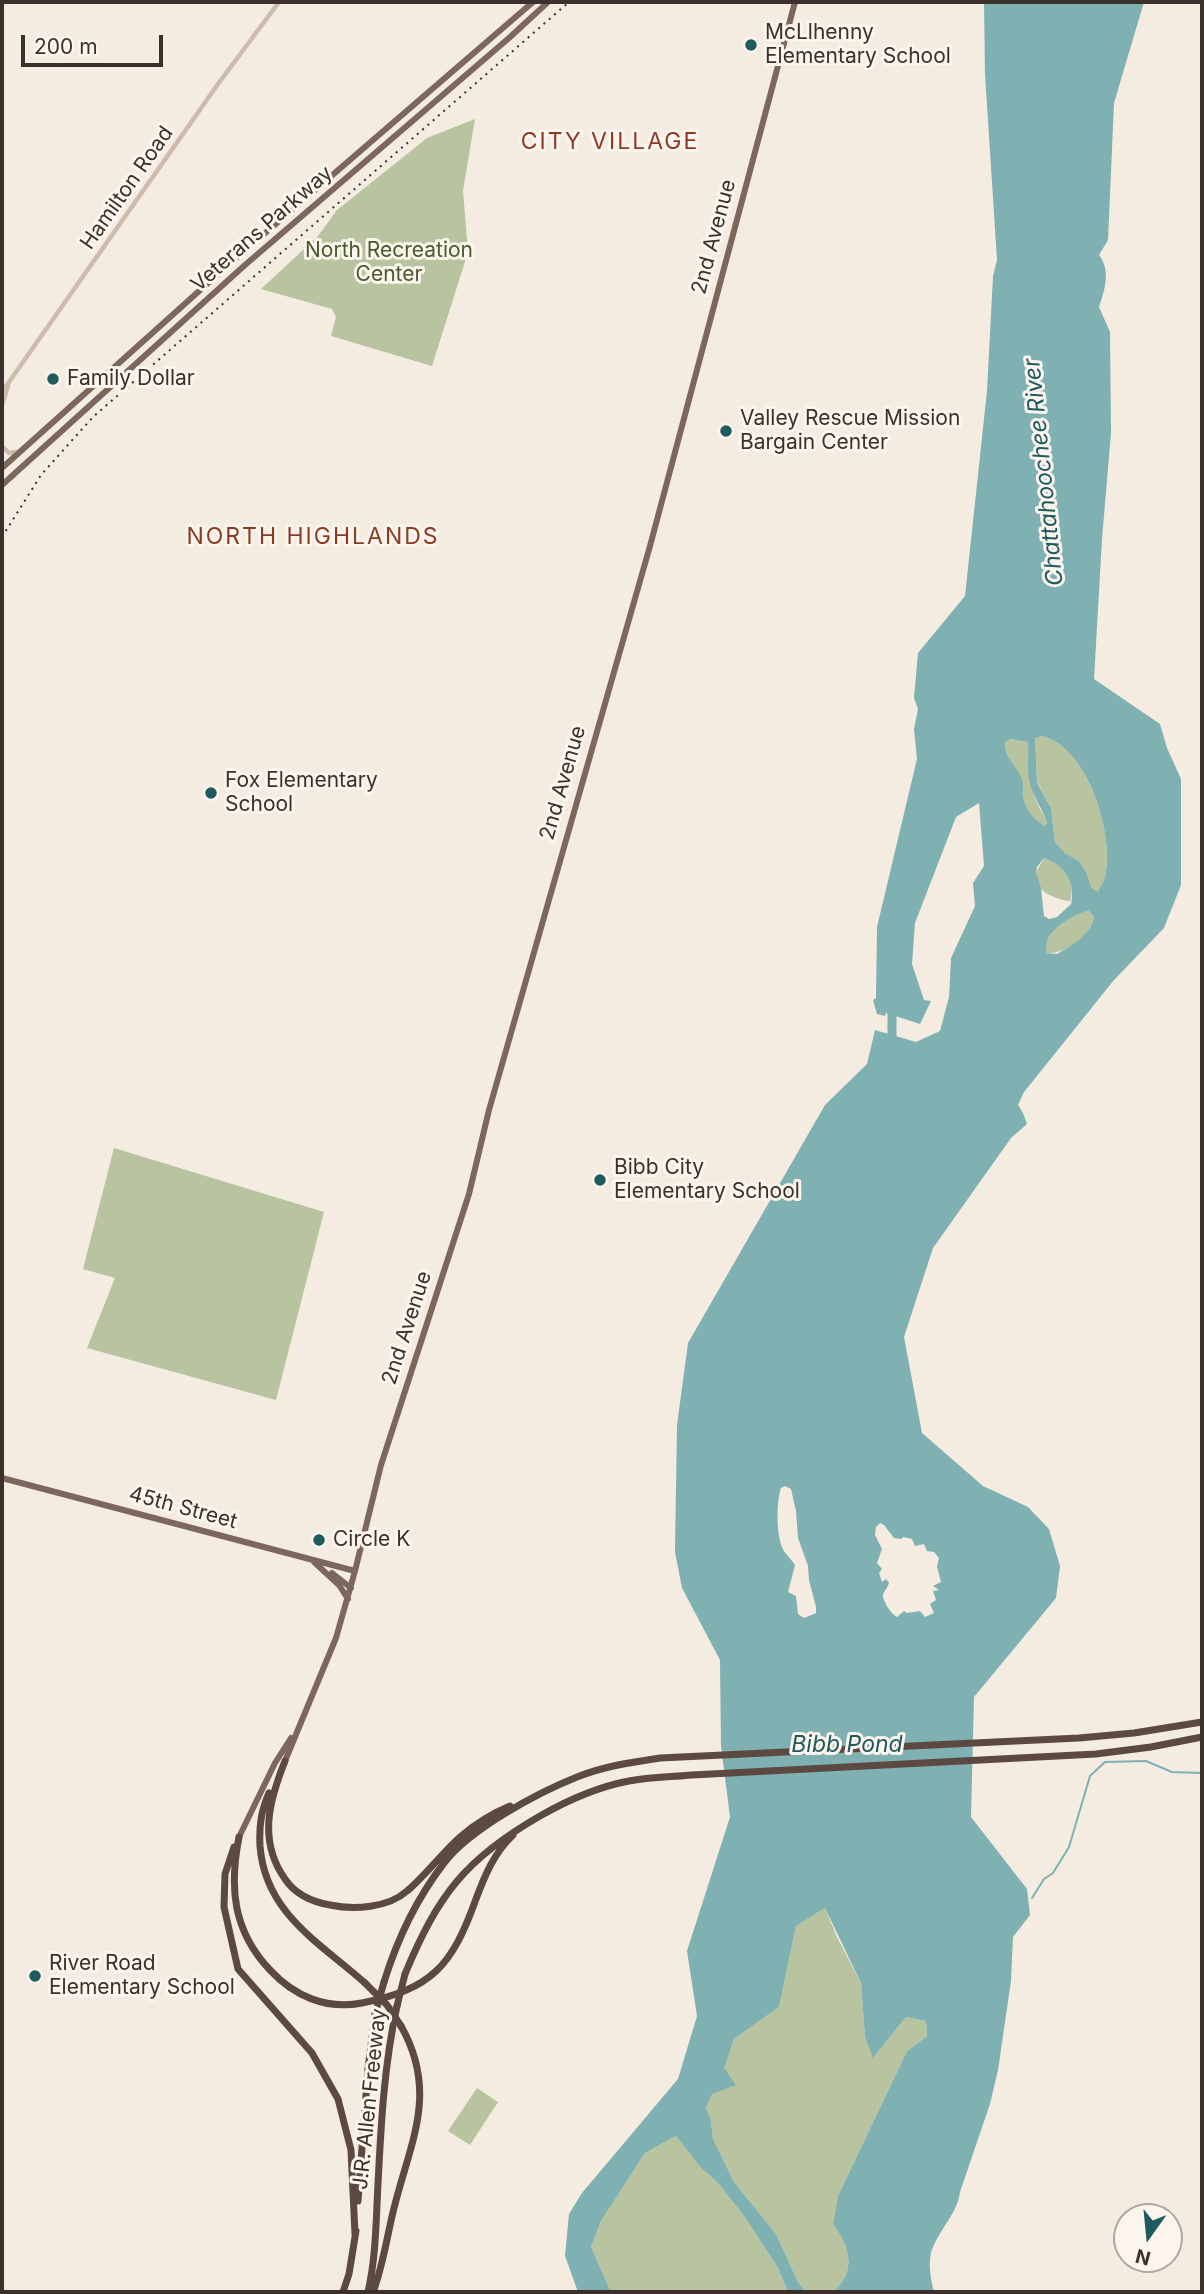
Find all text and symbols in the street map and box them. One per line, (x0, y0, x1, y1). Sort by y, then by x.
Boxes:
place label: McLlhenny Elementary School (765, 20, 951, 70)
scale bar (24, 21, 166, 65)
text: 200 m (34, 34, 98, 59)
marker: McLlhenny Elementary School (743, 37, 759, 53)
street label: Hamilton Road (75, 122, 179, 254)
district label: CITY VILLAGE (522, 128, 698, 156)
street label: Veterans Parkway (186, 161, 338, 297)
street label: 2nd Avenue (687, 177, 741, 297)
park label: North Recreation Center (305, 238, 473, 288)
water label: Chattahoochee River (1018, 357, 1070, 587)
place label: Family Dollar (67, 366, 195, 392)
marker: Family Dollar (45, 371, 61, 387)
place label: Valley Rescue Mission Bargain Center (740, 406, 960, 456)
marker: Valley Rescue Mission Bargain Center (718, 423, 734, 439)
district label: NORTH HIGHLANDS (188, 523, 438, 551)
street label: 2nd Avenue (535, 723, 591, 843)
place label: Fox Elementary School (225, 768, 378, 818)
marker: Fox Elementary School (203, 785, 219, 801)
place label: Bibb City Elementary School (614, 1155, 800, 1205)
marker: Bibb City Elementary School (592, 1172, 608, 1188)
street label: 2nd Avenue (377, 1268, 437, 1388)
street label: 45th Street (126, 1481, 240, 1535)
place label: Circle K (333, 1527, 410, 1553)
marker: Circle K (311, 1532, 327, 1548)
water label: Bibb Pond (791, 1731, 903, 1759)
place label: River Road Elementary School (49, 1951, 235, 2001)
marker: River Road Elementary School (27, 1968, 43, 1984)
street label: J.R. Allen Freeway (348, 2007, 392, 2191)
north arrow (1113, 2203, 1183, 2273)
text: N (1133, 2244, 1153, 2270)

